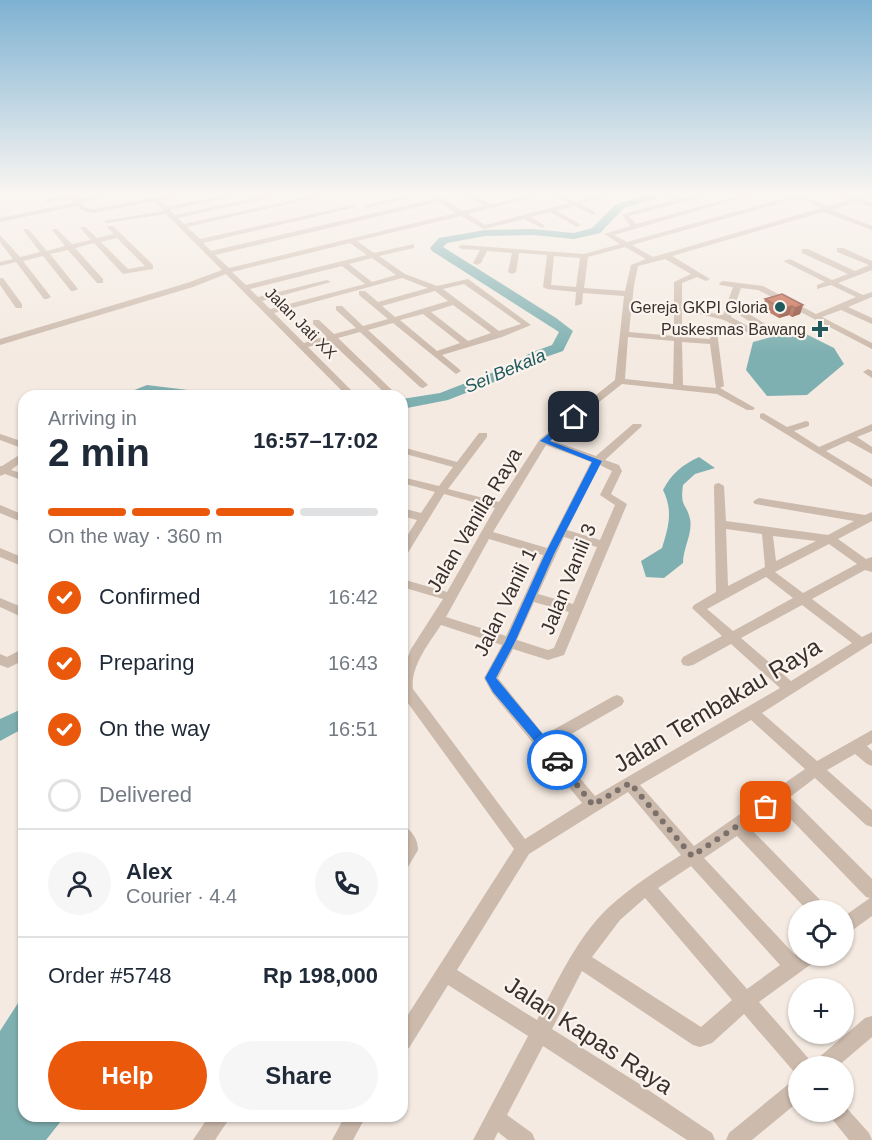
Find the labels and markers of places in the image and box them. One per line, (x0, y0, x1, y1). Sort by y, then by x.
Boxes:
place label: Gereja GKPI Gloria (630, 299, 768, 316)
marker: Gereja GKPI Gloria (773, 300, 787, 314)
marker: Puskesmas Bawang (811, 320, 829, 338)
place label: Puskesmas Bawang (661, 321, 806, 338)
pin (548, 391, 599, 442)
pin (740, 781, 791, 832)

